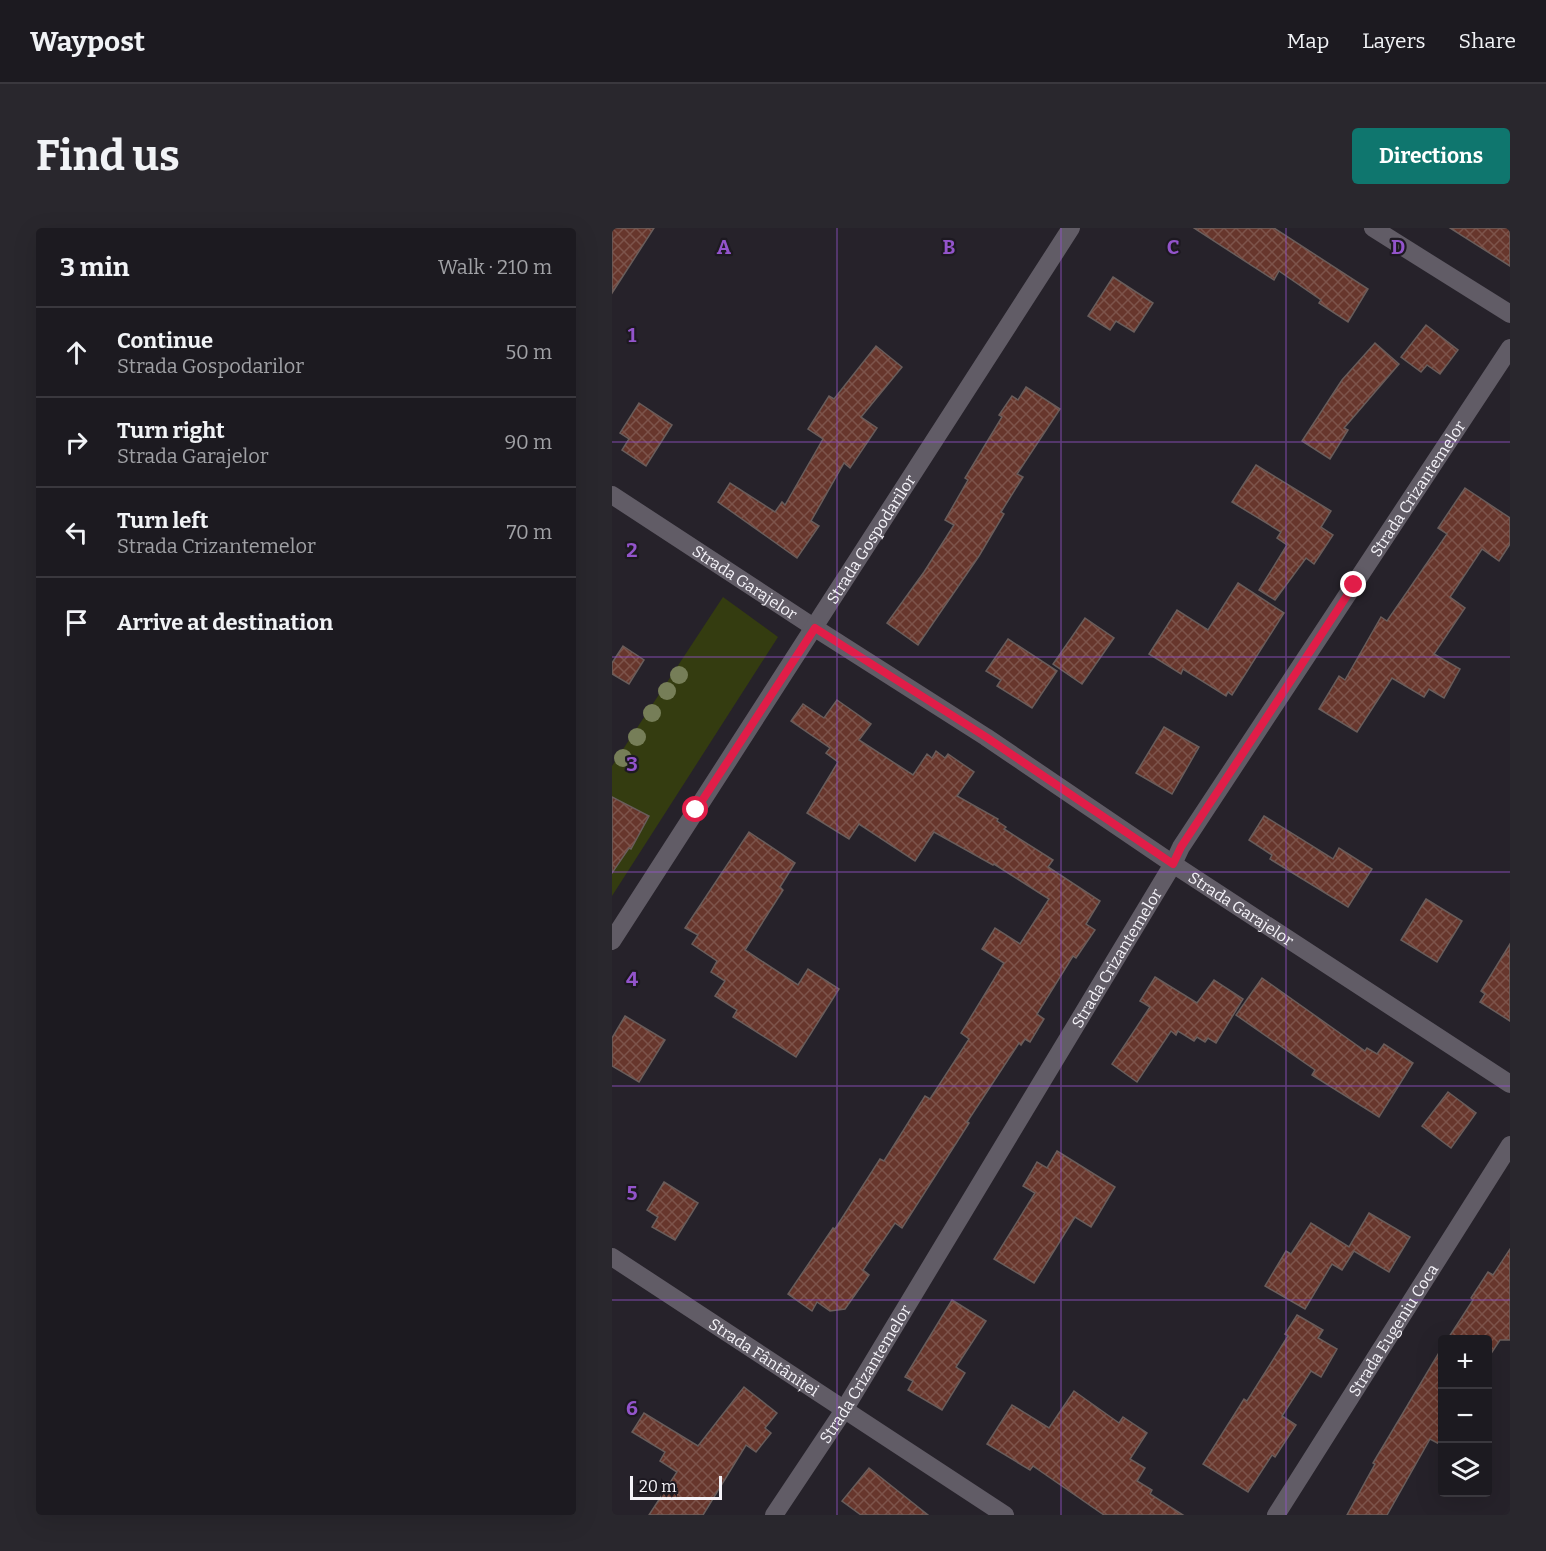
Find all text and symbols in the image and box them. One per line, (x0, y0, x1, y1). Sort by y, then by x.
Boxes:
text: Waypost (30, 25, 145, 58)
text: Map (1287, 28, 1329, 54)
text: Layers (1362, 28, 1426, 54)
text: Share (1459, 28, 1516, 54)
button: Directions (1352, 128, 1510, 184)
text: Find us (36, 131, 180, 181)
text: A (717, 235, 732, 259)
text: B (943, 235, 956, 259)
text: C (1167, 235, 1179, 259)
text: D (1391, 235, 1405, 259)
text: 3 min (60, 252, 129, 283)
text: Walk · 210 m (438, 255, 552, 279)
text: 1 (628, 323, 637, 347)
text: Continue (117, 327, 213, 354)
icon: ahead (60, 336, 93, 369)
text: 50 m (505, 340, 552, 364)
text: Strada Gospodarilor (117, 354, 304, 378)
text: Turn right (117, 417, 225, 444)
street label: Strada Crizantemelor (1366, 417, 1469, 560)
icon: right (60, 426, 93, 459)
text: 90 m (504, 430, 552, 454)
text: Strada Garajelor (117, 444, 269, 468)
street label: Strada Gospodarilor (822, 471, 919, 607)
text: Turn left (117, 507, 209, 534)
icon: left (60, 516, 93, 549)
text: 70 m (506, 520, 552, 544)
text: Strada Crizantemelor (117, 534, 316, 558)
text: 2 (626, 538, 638, 562)
street label: Strada Garajelor (689, 541, 801, 623)
route end (1340, 571, 1366, 597)
icon: arrive (60, 606, 93, 639)
text: Arrive at destination (117, 609, 333, 636)
text: 3 (626, 752, 638, 776)
route start (682, 796, 708, 822)
street label: Strada Garajelor (1185, 867, 1297, 950)
street label: Strada Crizantemelor (1067, 885, 1166, 1031)
text: 4 (626, 967, 638, 991)
text: 5 (627, 1181, 638, 1205)
street label: Strada Eugeniu Coca (1344, 1260, 1442, 1400)
street label: Strada Crizantemelor (815, 1301, 915, 1447)
street label: Strada Fântâniței (706, 1314, 823, 1400)
map controls (1438, 1335, 1492, 1497)
button: + (1438, 1335, 1492, 1389)
button: − (1438, 1389, 1492, 1443)
text: 6 (626, 1396, 638, 1420)
button: layers (1438, 1443, 1492, 1497)
scale bar (630, 1473, 722, 1500)
text: 20 m (639, 1477, 676, 1496)

